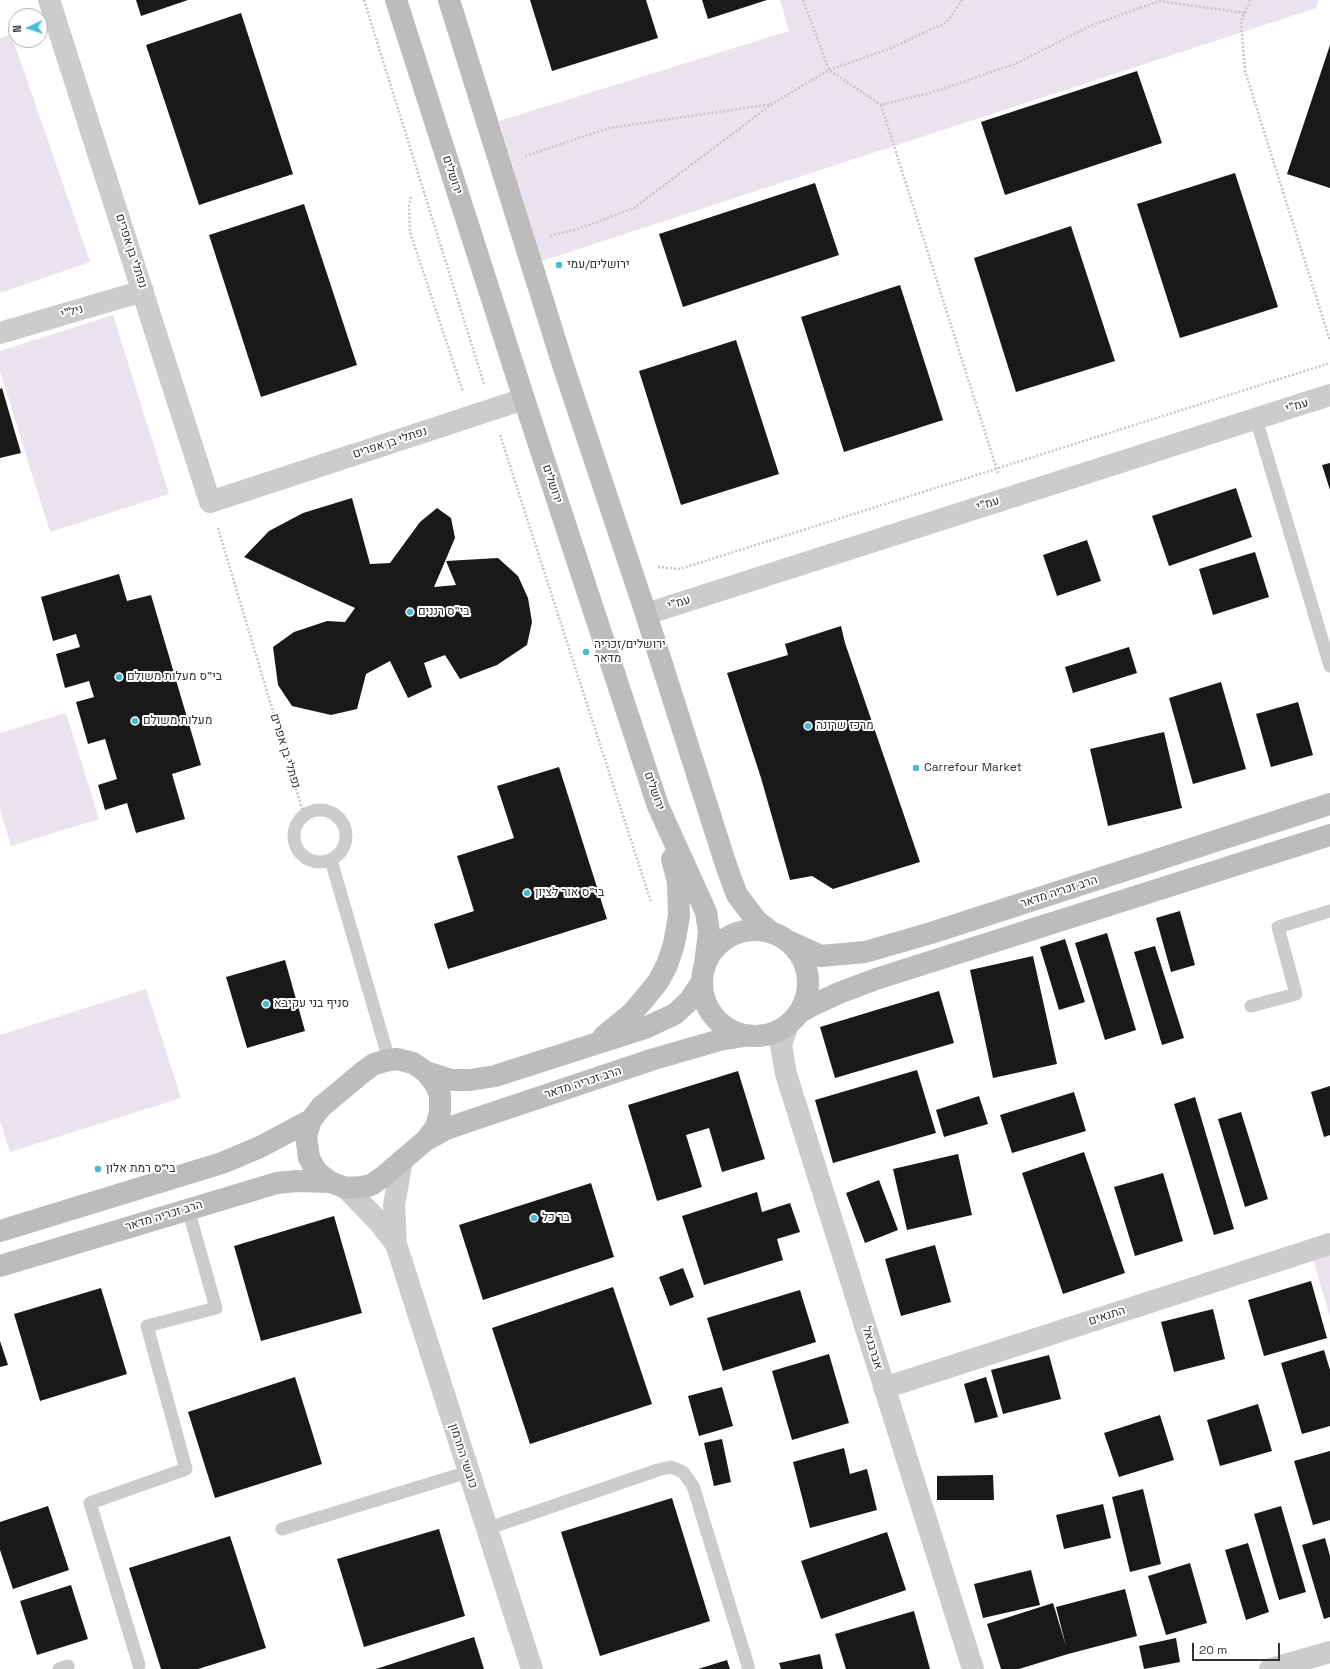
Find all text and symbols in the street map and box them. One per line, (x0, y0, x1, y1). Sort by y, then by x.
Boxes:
north arrow (8, 8, 48, 48)
text: N (10, 25, 24, 33)
street label: ירושלים (439, 154, 465, 196)
street label: נפתלי בן אפרים (112, 212, 150, 290)
place label: ירושלים/עמי (567, 258, 630, 272)
marker: ירושלים/עמי (554, 260, 564, 270)
street label: ניל"י (59, 302, 85, 322)
street label: עמ"י (1284, 396, 1310, 416)
street label: נפתלי בן אפרים (351, 424, 429, 462)
street label: ירושלים (539, 463, 565, 505)
street label: עמ"י (975, 494, 1001, 514)
street label: עמ"י (666, 593, 692, 613)
place label: בי"ס רננים (418, 605, 470, 619)
marker: בי"ס רננים (405, 607, 415, 617)
place label: ירושלים/זכריה מדאר (594, 638, 666, 666)
marker: ירושלים/זכריה מדאר (581, 647, 591, 657)
place label: בי"ס מעלות משולם (127, 670, 222, 684)
marker: בי"ס מעלות משולם (114, 672, 124, 682)
street label: נפתלי בן אפרים (267, 712, 303, 790)
place label: מעלות משולם (143, 714, 212, 728)
marker: מעלות משולם (130, 716, 140, 726)
place label: מרכז שרונה (816, 719, 874, 733)
marker: מרכז שרונה (803, 721, 813, 731)
place label: Carrefour Market (924, 761, 1022, 775)
marker: Carrefour Market (911, 763, 921, 773)
street label: ירושלים (641, 770, 667, 812)
street label: הרב זכריה מדאר (1019, 873, 1099, 911)
place label: בי"ס אור לציון (535, 886, 604, 900)
marker: בי"ס אור לציון (522, 888, 532, 898)
place label: סניף בני עקיבא (274, 997, 349, 1011)
marker: סניף בני עקיבא (261, 999, 271, 1009)
street label: הרב זכריה מדאר (543, 1064, 623, 1102)
place label: בי״ס רמת אלון (106, 1162, 176, 1176)
marker: בי״ס רמת אלון (93, 1164, 103, 1174)
street label: הרב זכריה מדאר (124, 1197, 204, 1235)
place label: בר כל (542, 1211, 570, 1225)
marker: בר כל (529, 1213, 539, 1223)
street label: התנאים (1087, 1303, 1127, 1329)
street label: אברבנאל (859, 1325, 885, 1371)
street label: כובשי החרמון (446, 1422, 480, 1490)
scale bar (1194, 1635, 1282, 1661)
text: 20 m (1199, 1642, 1227, 1658)

